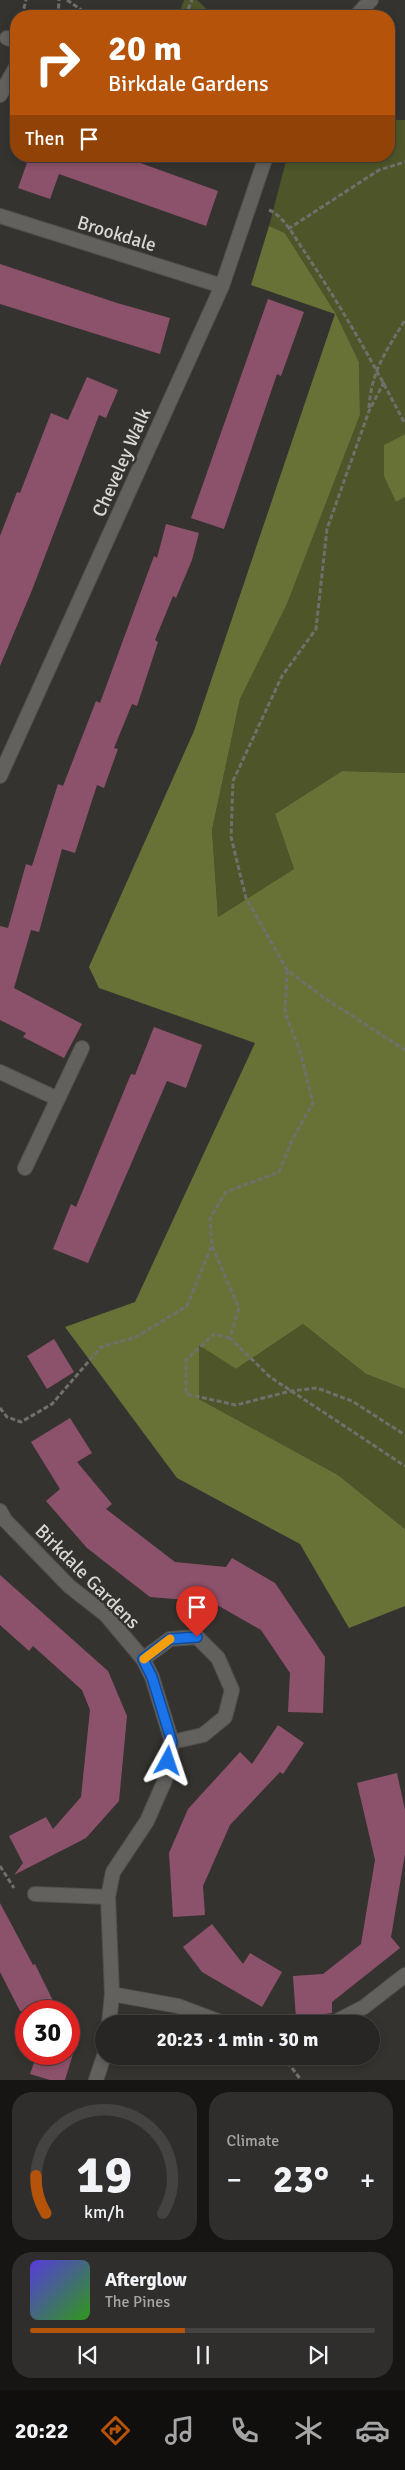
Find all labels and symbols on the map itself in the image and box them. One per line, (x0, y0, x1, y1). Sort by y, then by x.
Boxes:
street label: Brookdale (74, 211, 159, 257)
street label: Cheveley Walk (87, 404, 157, 521)
street label: Birkdale Gardens (30, 1519, 145, 1634)
pin (176, 1586, 218, 1637)
position arrow (141, 1734, 193, 1786)
speed limit sign: 30 (15, 2000, 80, 2065)

